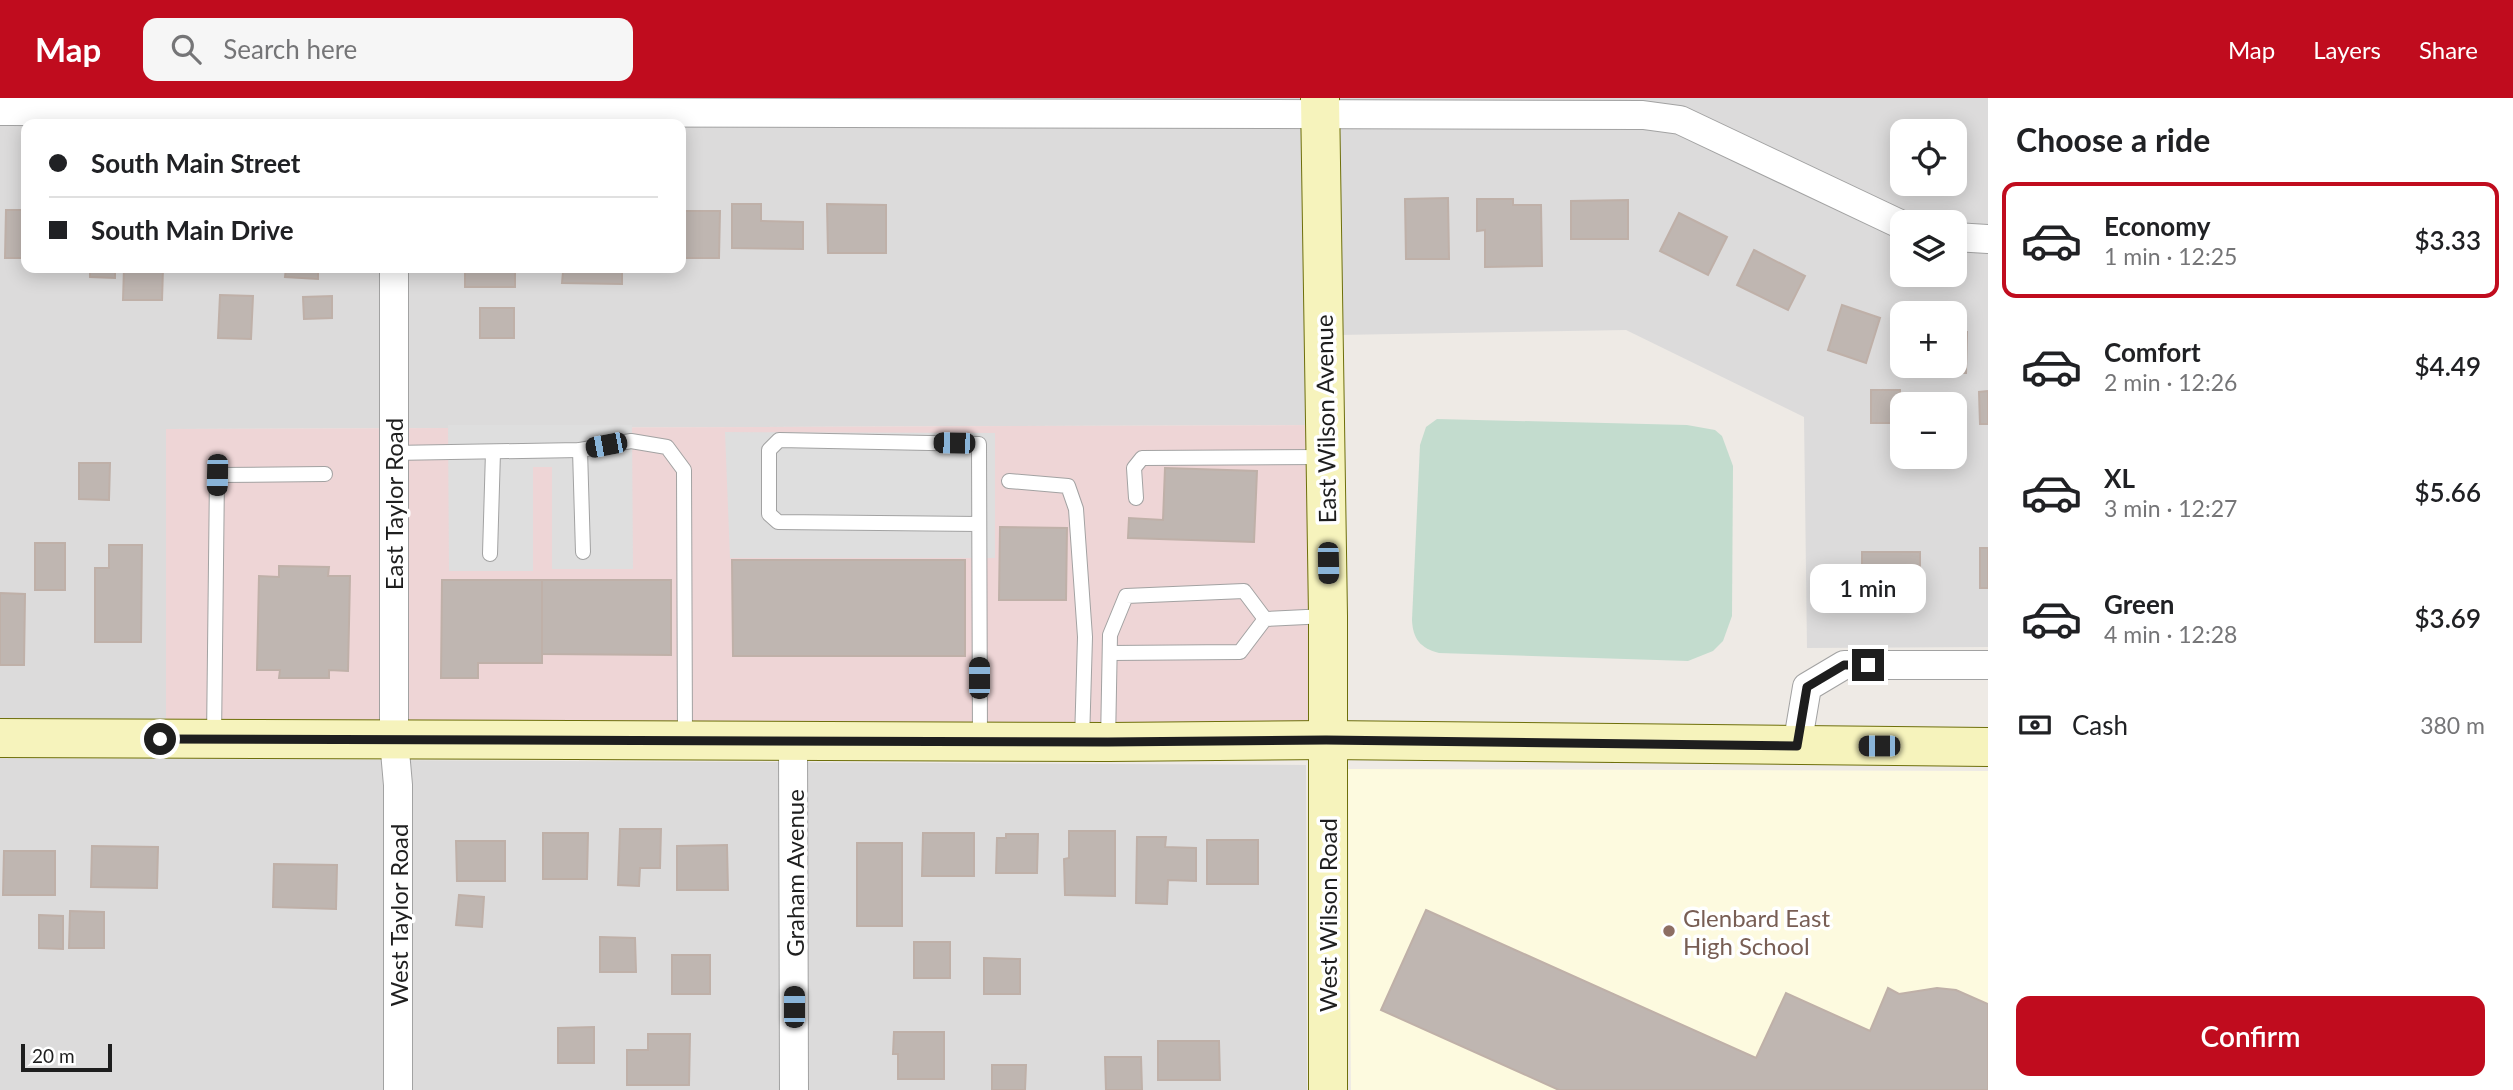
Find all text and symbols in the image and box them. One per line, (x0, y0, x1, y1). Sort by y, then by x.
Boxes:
search box (143, 18, 633, 81)
text: Map (35, 29, 101, 69)
icon: search (167, 30, 205, 68)
text: Search here (223, 33, 357, 65)
text: Map (2228, 35, 2275, 64)
text: Layers (2313, 35, 2381, 64)
text: Share (2419, 35, 2478, 64)
map controls (1890, 119, 1967, 469)
button: locate (1890, 119, 1967, 196)
text: Choose a ride (2016, 120, 2210, 159)
text: South Main Street (91, 147, 300, 179)
icon: car (2020, 209, 2083, 272)
button: layers (1890, 210, 1967, 287)
text: Economy (2104, 210, 2210, 242)
text: South Main Drive (91, 214, 294, 246)
text: $3.33 (2415, 224, 2481, 256)
text: 1 min · 12:25 (2104, 242, 2237, 270)
button: + (1890, 301, 1967, 378)
street label: East Wilson Avenue (1309, 314, 1341, 524)
icon: car (2020, 335, 2083, 398)
text: Comfort (2104, 336, 2201, 368)
text: $4.49 (2415, 350, 2481, 382)
text: 2 min · 12:26 (2104, 368, 2237, 396)
button: − (1890, 392, 1967, 469)
street label: East Taylor Road (379, 418, 408, 590)
car (584, 431, 629, 459)
car (933, 432, 976, 454)
car (207, 454, 228, 496)
icon: car (2020, 461, 2083, 524)
text: XL (2104, 462, 2135, 494)
text: $5.66 (2415, 476, 2481, 508)
text: 3 min · 12:27 (2104, 494, 2237, 522)
car (1318, 542, 1339, 584)
callout: 1 min (1810, 564, 1926, 612)
text: 1 min (1840, 574, 1896, 602)
icon: car (2020, 587, 2083, 650)
text: Green (2104, 588, 2174, 620)
text: $3.69 (2415, 602, 2481, 634)
text: 4 min · 12:28 (2104, 620, 2237, 648)
route end (1852, 649, 1884, 681)
car (969, 657, 990, 699)
icon: cash (2016, 706, 2054, 744)
text: Cash (2072, 709, 2128, 741)
text: 380 m (2420, 711, 2485, 739)
route start (144, 723, 176, 755)
car (1859, 736, 1901, 757)
street label: Graham Avenue (780, 789, 809, 957)
street label: West Wilson Road (1313, 818, 1342, 1012)
street label: West Taylor Road (384, 824, 413, 1006)
place label: Glenbard East High School (1683, 903, 1830, 960)
marker: Glenbard East High School (1661, 923, 1677, 939)
car (784, 986, 805, 1028)
button: Confirm (2016, 996, 2485, 1076)
scale bar (21, 1041, 112, 1073)
text: 20 m (32, 1044, 75, 1067)

